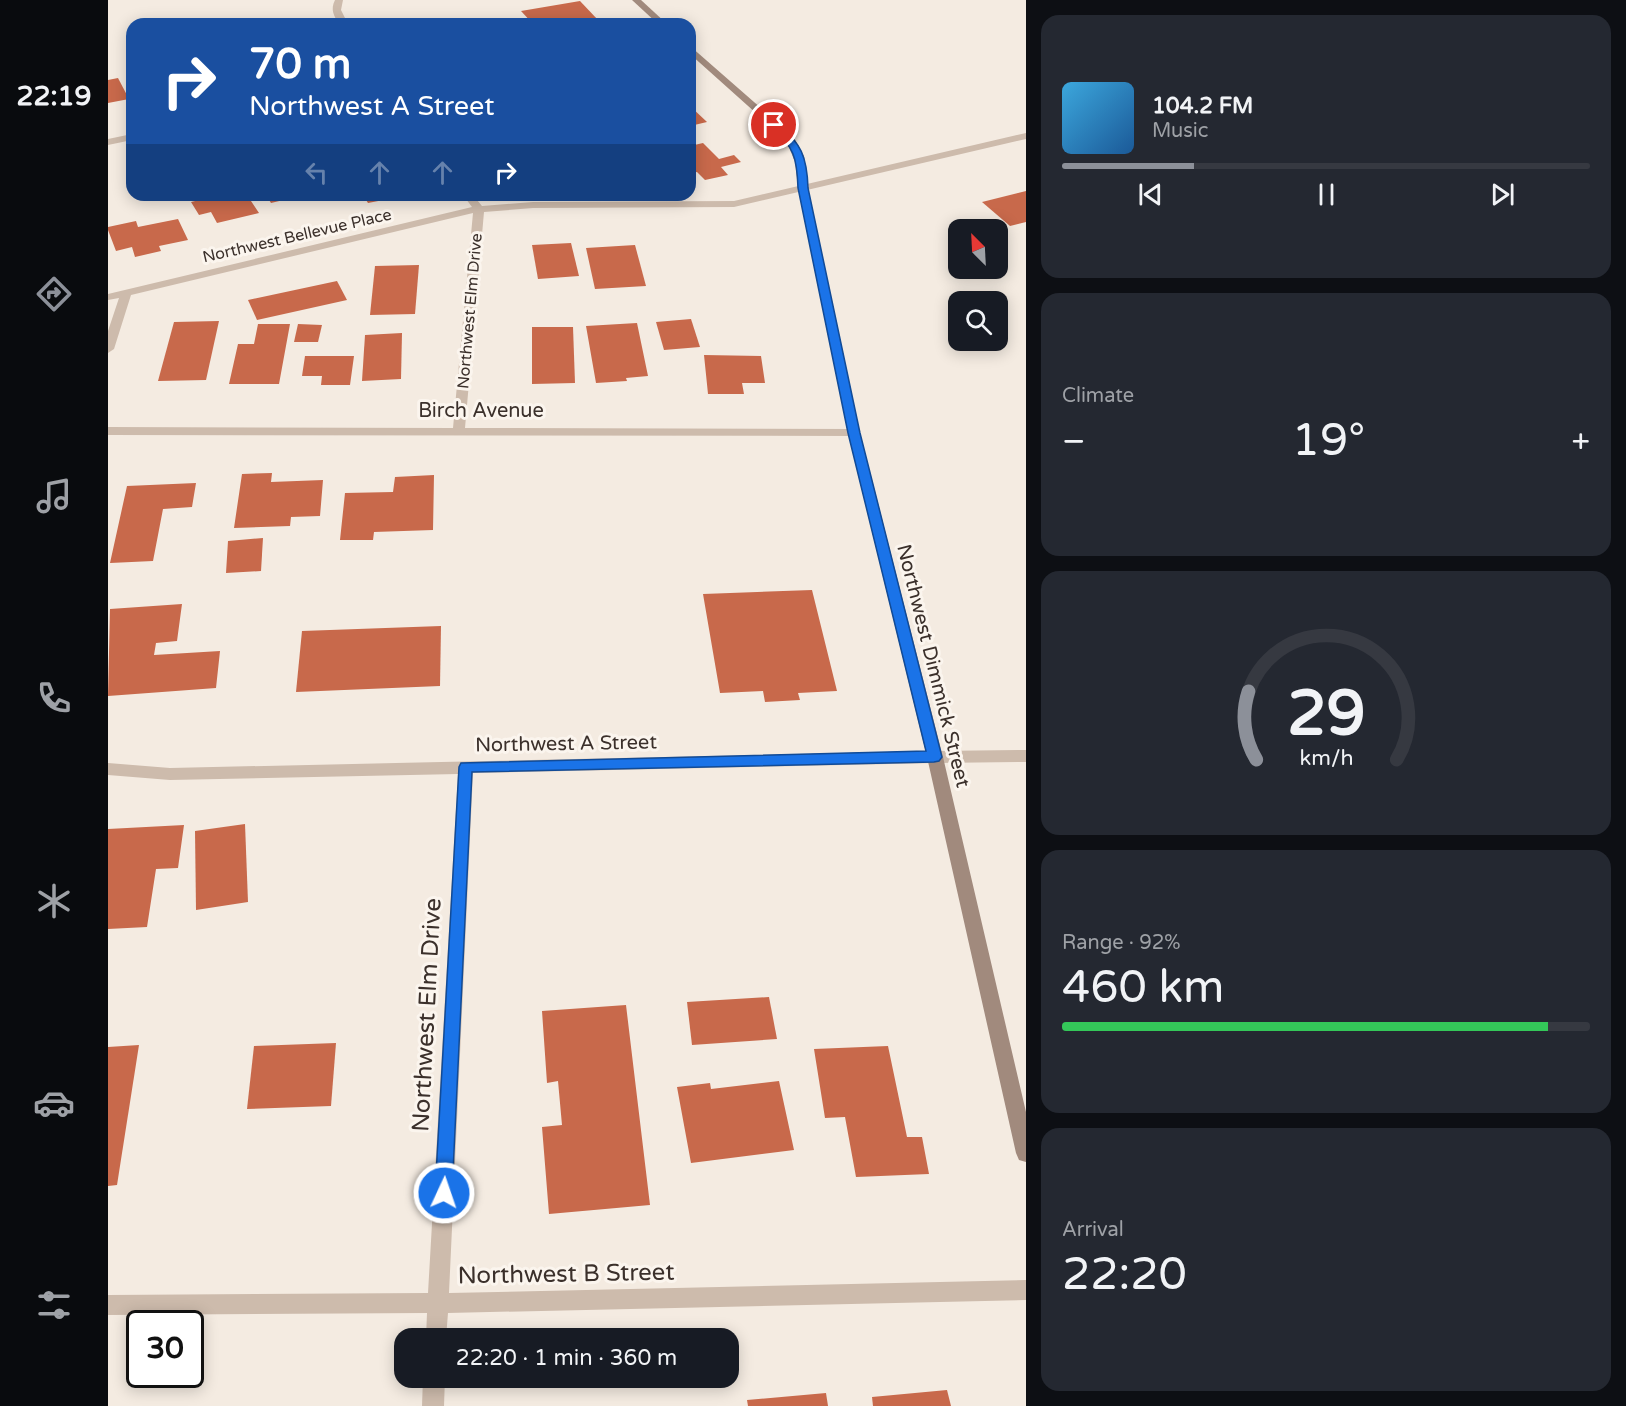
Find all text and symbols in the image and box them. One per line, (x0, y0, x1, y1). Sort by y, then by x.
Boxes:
text: 70 m (249, 39, 351, 90)
icon: right (150, 42, 228, 120)
text: 22:19 (17, 80, 91, 113)
text: Northwest A Street (249, 90, 495, 123)
text: 104.2 FM (1152, 93, 1253, 119)
pin (748, 99, 799, 150)
icon: arrive (757, 108, 790, 141)
text: Music (1152, 119, 1208, 143)
icon: left (300, 156, 333, 189)
icon: ahead (363, 156, 396, 189)
icon: ahead (426, 156, 459, 189)
icon: right (489, 156, 522, 189)
icon: previous (1134, 178, 1167, 211)
icon: pause (1310, 178, 1343, 211)
icon: next (1486, 178, 1519, 211)
street label: Northwest Bellevue Place (201, 205, 393, 267)
north arrow (948, 219, 1008, 279)
map controls (948, 219, 1008, 351)
street label: Northwest Elm Drive (453, 232, 487, 390)
icon: directions (33, 273, 75, 315)
button: search (948, 291, 1008, 351)
text: Climate (1062, 384, 1134, 408)
street label: Birch Avenue (418, 399, 544, 423)
text: 19° (1292, 414, 1365, 468)
text: − (1062, 422, 1086, 461)
text: + (1571, 422, 1590, 461)
icon: music (33, 475, 75, 517)
street label: Northwest Dimmick Street (891, 542, 975, 791)
icon: phone (33, 677, 75, 719)
text: 29 (1287, 677, 1365, 752)
street label: Northwest A Street (475, 730, 658, 758)
text: km/h (1299, 745, 1353, 771)
icon: climate (33, 880, 75, 922)
street label: Northwest Elm Drive (406, 897, 448, 1133)
text: Range · 92% (1062, 931, 1181, 955)
text: 460 km (1062, 961, 1224, 1015)
icon: car (33, 1082, 75, 1124)
position arrow (412, 1161, 476, 1225)
text: Arrival (1062, 1218, 1124, 1242)
text: 22:20 (1062, 1248, 1187, 1302)
street label: Northwest B Street (457, 1258, 675, 1290)
icon: filters (33, 1284, 75, 1326)
speed limit sign: 30 (126, 1310, 204, 1388)
text: 22:20 · 1 min · 360 m (456, 1345, 677, 1371)

